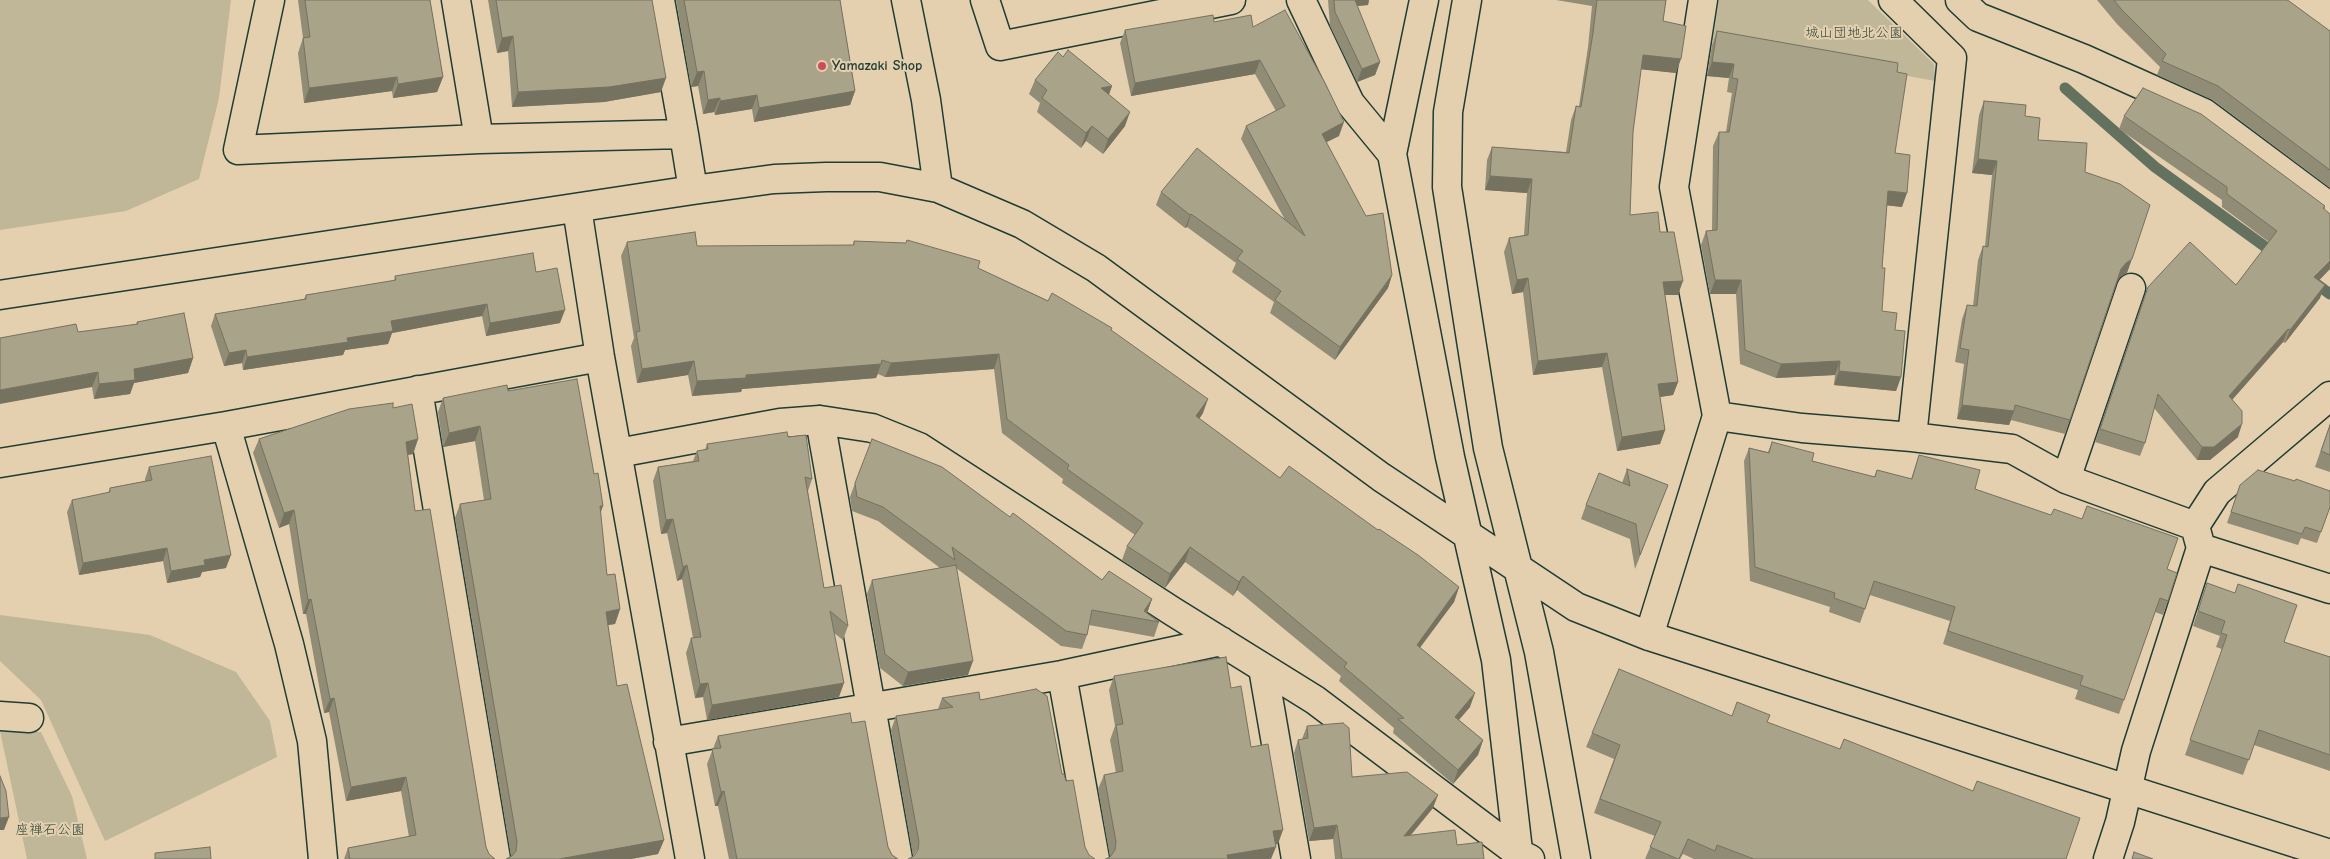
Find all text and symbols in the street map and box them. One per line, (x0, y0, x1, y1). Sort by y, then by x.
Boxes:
park label: 城山団地北公園 (1805, 25, 1903, 41)
place label: Yamazaki Shop (832, 58, 922, 74)
marker: Yamazaki Shop (816, 60, 828, 72)
park label: 座禅石公園 (15, 822, 85, 838)

